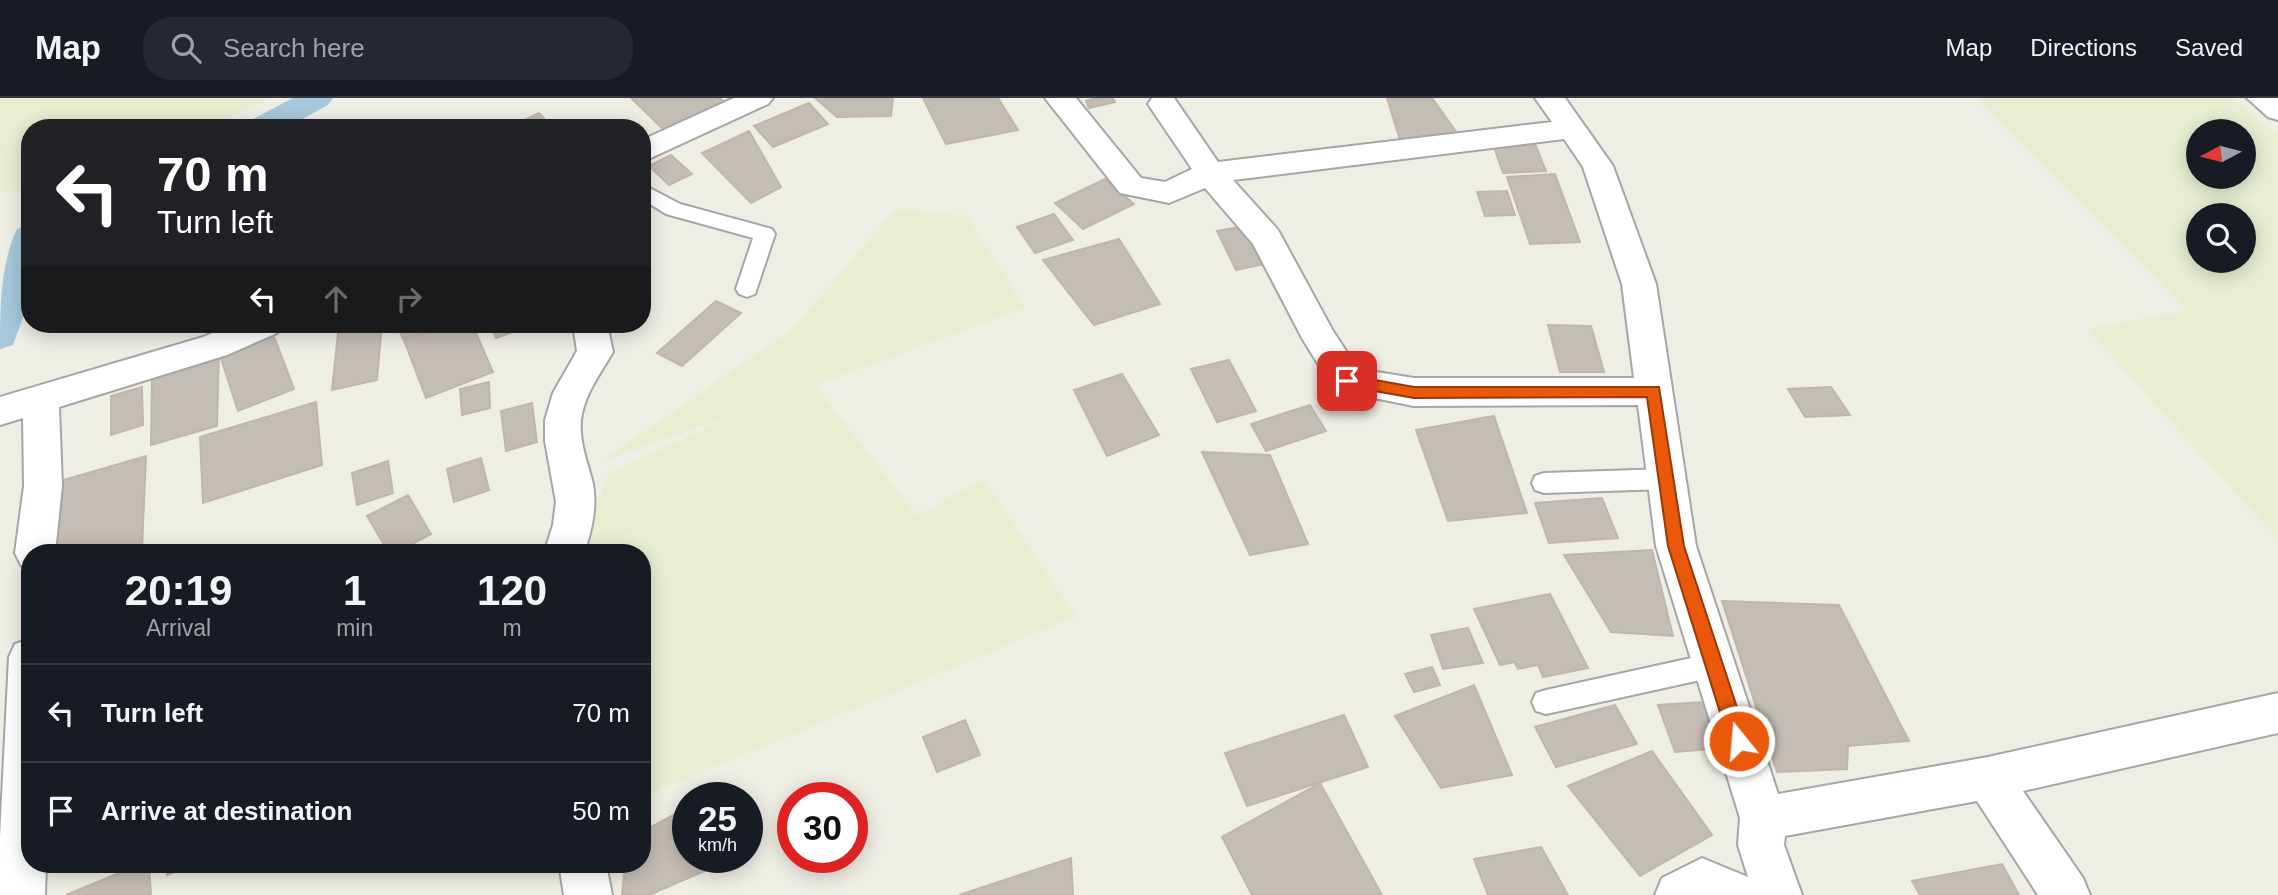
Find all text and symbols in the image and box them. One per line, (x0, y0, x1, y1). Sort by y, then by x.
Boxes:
search box (143, 17, 633, 80)
text: Map (35, 29, 101, 66)
icon: search (167, 29, 205, 67)
text: Search here (223, 33, 365, 63)
text: Map (1946, 34, 1992, 61)
text: Directions (2030, 34, 2137, 61)
text: Saved (2175, 34, 2243, 61)
north arrow (2186, 119, 2256, 189)
map controls (2186, 119, 2256, 273)
icon: left (42, 147, 133, 238)
text: 70 m (157, 147, 269, 201)
button: search (2186, 203, 2256, 273)
text: Turn left (157, 204, 273, 240)
icon: left (244, 280, 282, 318)
icon: ahead (317, 280, 355, 318)
icon: right (390, 280, 428, 318)
pin (1317, 351, 1377, 411)
icon: arrive (1328, 362, 1366, 400)
text: 20:19 (125, 567, 232, 614)
text: 1 (343, 567, 366, 614)
text: 120 (477, 567, 547, 614)
text: Arrival (146, 615, 211, 641)
text: min (336, 615, 373, 641)
text: m (503, 615, 522, 641)
icon: left (42, 694, 80, 732)
text: Turn left (101, 698, 203, 728)
text: 70 m (572, 698, 630, 728)
position arrow (1702, 704, 1776, 778)
speed limit sign: 30 (777, 782, 868, 873)
icon: arrive (42, 792, 80, 830)
text: Arrive at destination (101, 796, 352, 826)
text: 50 m (572, 796, 630, 826)
text: 25 (698, 799, 737, 838)
text: km/h (698, 835, 737, 855)

